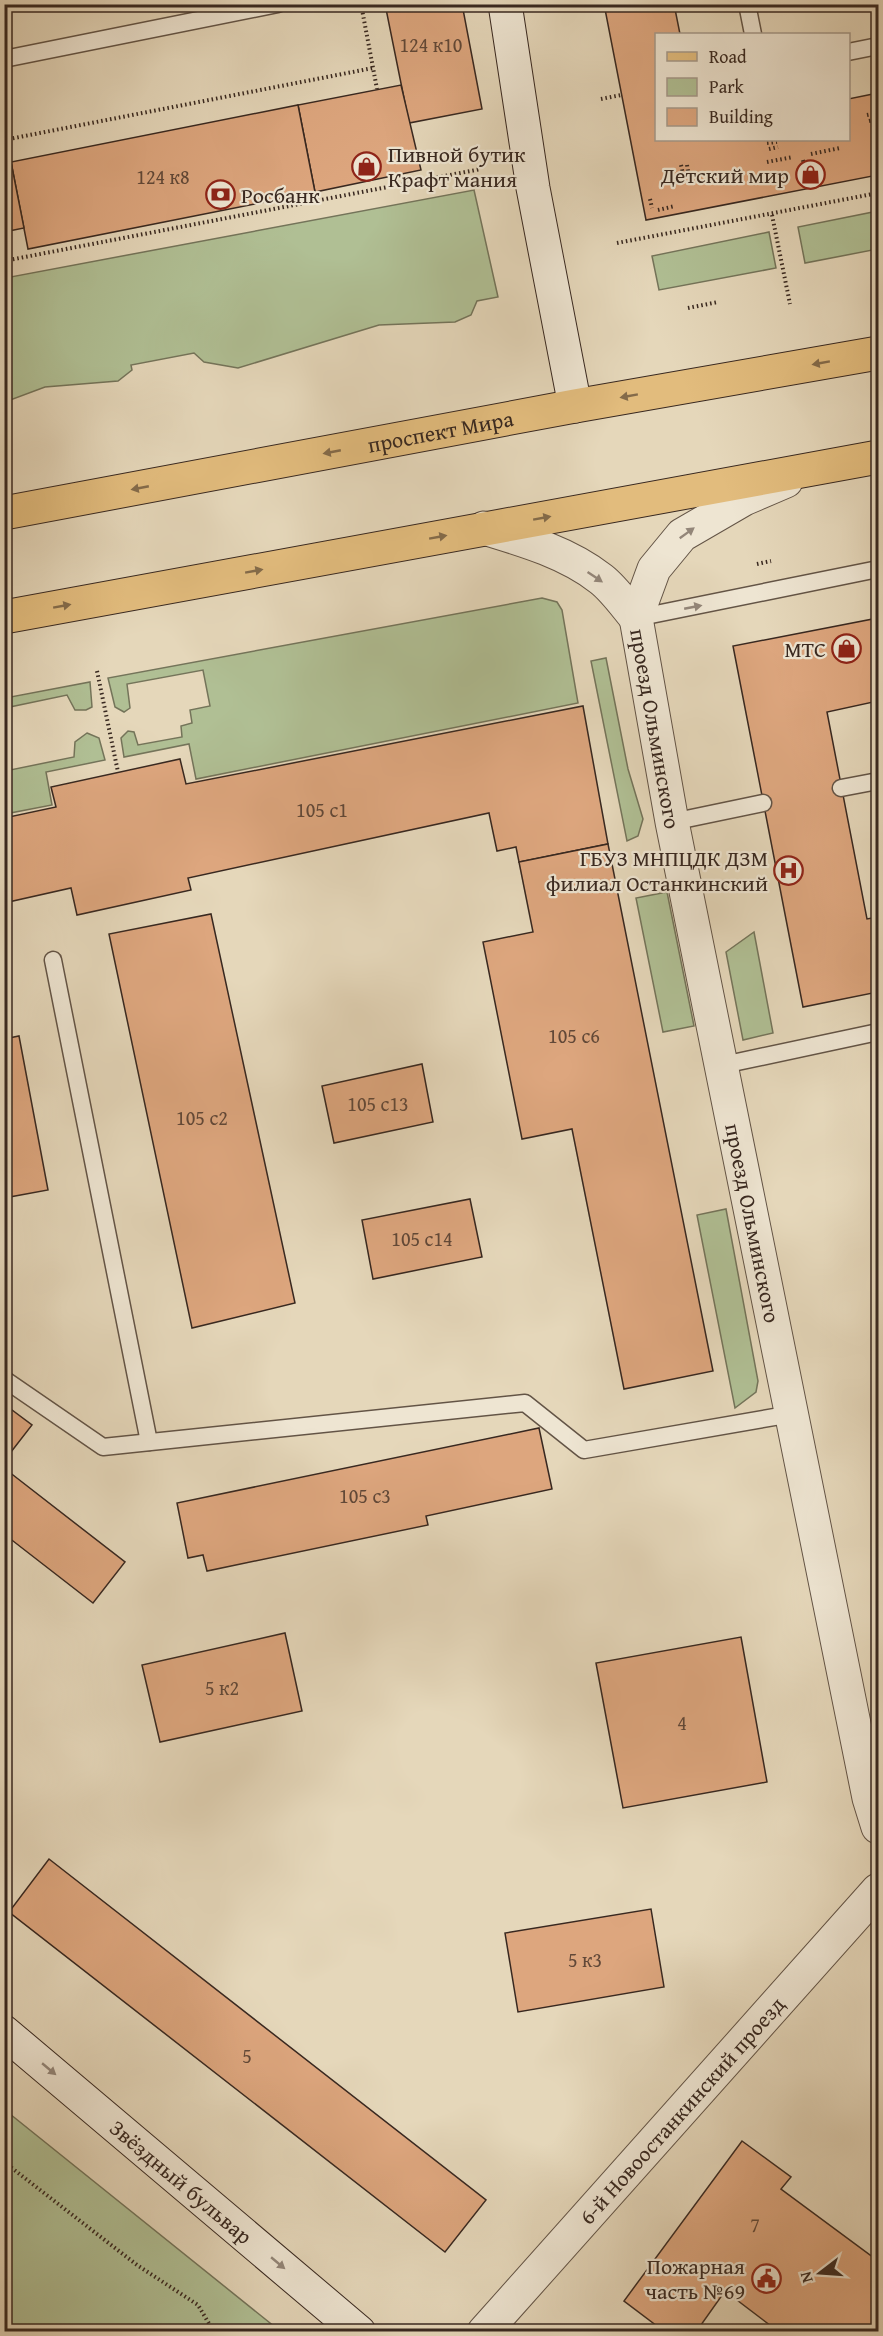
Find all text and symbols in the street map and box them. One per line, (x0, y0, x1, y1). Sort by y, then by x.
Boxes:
house number: 124 к10 (399, 30, 463, 59)
legend (655, 33, 850, 141)
text: Road (709, 43, 747, 70)
text: Park (709, 73, 745, 100)
text: Building (709, 103, 773, 130)
place label: Пивной бутик Крафт мания (388, 138, 526, 195)
shop icon: Пивной бутик Крафт мания (351, 151, 383, 183)
place label: Детский мир (660, 159, 789, 191)
shop icon: Детский мир (794, 159, 826, 191)
house number: 124 к8 (136, 162, 190, 191)
bank icon: Росбанк (204, 179, 236, 211)
place label: Росбанк (241, 179, 320, 211)
one-way arrow (811, 359, 830, 368)
one-way arrow (619, 392, 638, 401)
street label: проспект Мира (365, 402, 516, 461)
one-way arrow (322, 447, 341, 456)
one-way arrow (130, 484, 149, 493)
one-way arrow (533, 513, 552, 522)
one-way arrow (679, 528, 694, 540)
one-way arrow (429, 532, 448, 541)
one-way arrow (244, 566, 263, 575)
one-way arrow (587, 571, 604, 582)
one-way arrow (53, 602, 72, 611)
one-way arrow (684, 602, 703, 611)
street label: проезд Ольминского (622, 626, 689, 832)
place label: МТС (784, 633, 826, 665)
shop icon: МТС (831, 633, 863, 665)
house number: 105 с1 (296, 795, 348, 824)
place label: ГБУЗ МНПЦДК ДЗМ филиал Останкинский (546, 842, 768, 899)
hospital icon: ГБУЗ МНПЦДК ДЗМ филиал Останкинский (773, 855, 805, 887)
house number: 105 с6 (548, 1021, 600, 1050)
house number: 105 с13 (347, 1089, 409, 1118)
house number: 105 с2 (176, 1103, 228, 1132)
street label: проезд Ольминского (717, 1121, 789, 1326)
house number: 105 с14 (391, 1224, 453, 1253)
house number: 105 c3 (339, 1481, 391, 1510)
house number: 5 к2 (205, 1673, 239, 1702)
house number: 4 (677, 1708, 687, 1737)
house number: 5 к3 (568, 1945, 602, 1974)
street label: 6-й Новоостанкинский проезд (571, 1989, 792, 2231)
house number: 5 (242, 2041, 252, 2070)
one-way arrow (41, 2063, 57, 2076)
street label: Звёздный бульвар (103, 2112, 260, 2252)
house number: 7 (750, 2210, 760, 2239)
north arrow (790, 2243, 850, 2303)
place label: Пожарная часть №69 (645, 2250, 745, 2307)
one-way arrow (270, 2256, 285, 2269)
public building icon: Пожарная часть №69 (750, 2263, 782, 2295)
text: N (793, 2268, 819, 2286)

